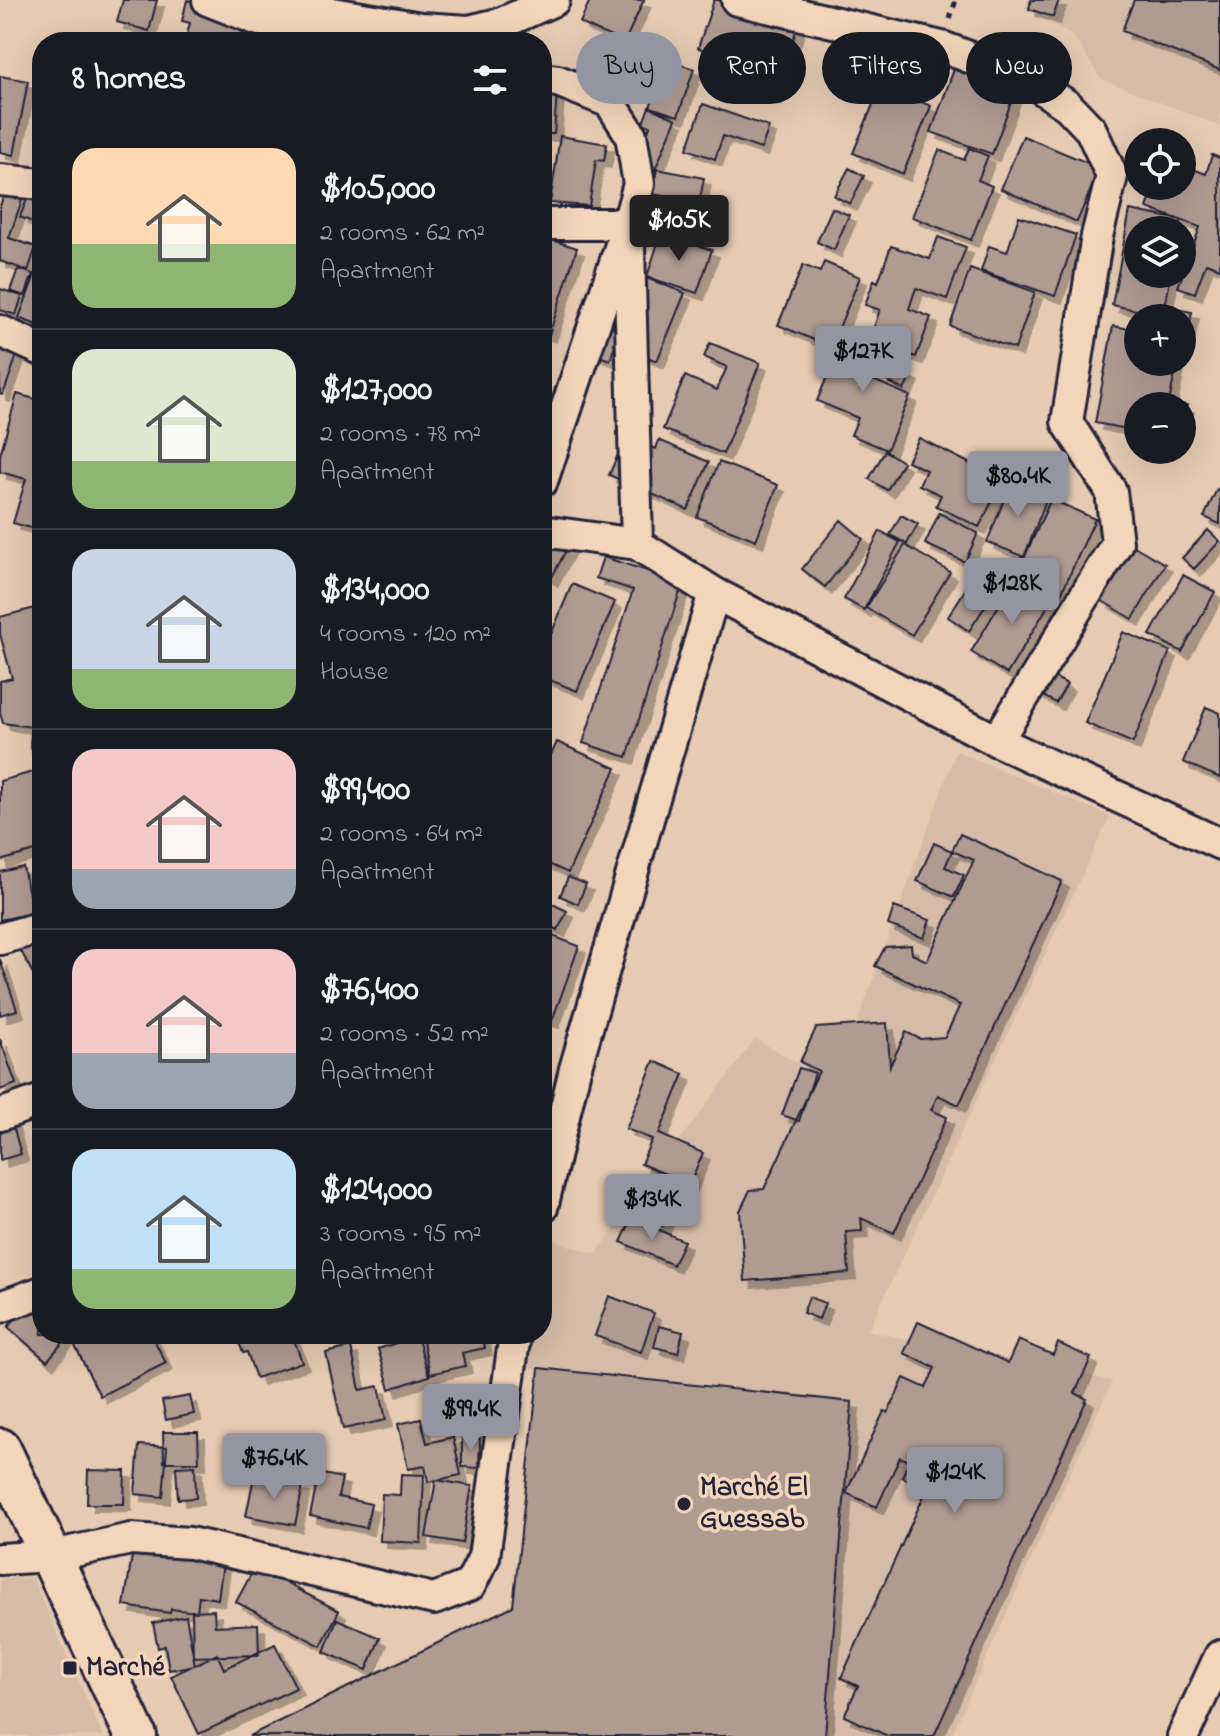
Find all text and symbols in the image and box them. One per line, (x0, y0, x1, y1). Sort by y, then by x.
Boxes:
chip: Buy (576, 32, 682, 104)
chip: Rent (698, 32, 806, 104)
chip: Filters (822, 32, 950, 104)
chip: New (966, 32, 1072, 104)
text: 8 homes (72, 55, 186, 105)
icon: filters (468, 58, 512, 102)
map controls (1124, 128, 1196, 464)
button: locate (1124, 128, 1196, 200)
text: $105,000 (320, 165, 435, 215)
icon: home (136, 180, 232, 276)
pin: $105K (623, 195, 735, 263)
text: $105K (648, 202, 710, 240)
text: 2 rooms · 62 m² (320, 215, 485, 253)
button: layers (1124, 216, 1196, 288)
text: Apartment (320, 253, 434, 291)
button: + (1124, 304, 1196, 376)
pin: $127K (807, 326, 919, 394)
text: $127K (833, 333, 893, 371)
text: $127,000 (320, 366, 432, 416)
icon: home (136, 381, 232, 477)
button: − (1124, 392, 1196, 464)
text: 2 rooms · 78 m² (320, 416, 481, 454)
pin: $80.4K (953, 451, 1083, 519)
text: Apartment (320, 454, 434, 492)
text: $80.4K (985, 458, 1051, 496)
pin: $128K (956, 558, 1068, 626)
text: $128K (982, 565, 1042, 603)
text: $134,000 (320, 566, 429, 616)
icon: home (136, 581, 232, 677)
text: 4 rooms · 120 m² (320, 616, 491, 654)
text: House (320, 654, 388, 692)
text: $99,400 (320, 766, 410, 816)
icon: home (136, 781, 232, 877)
text: 2 rooms · 64 m² (320, 816, 483, 854)
text: Apartment (320, 854, 434, 892)
text: $76,400 (320, 966, 419, 1016)
icon: home (136, 981, 232, 1077)
text: 2 rooms · 52 m² (320, 1016, 489, 1054)
text: Apartment (320, 1054, 434, 1092)
text: $124,000 (320, 1166, 432, 1216)
pin: $134K (596, 1174, 708, 1242)
icon: home (136, 1181, 232, 1277)
text: $134K (623, 1181, 681, 1219)
text: 3 rooms · 95 m² (320, 1216, 481, 1254)
text: Apartment (320, 1254, 434, 1292)
pin: $99.4K (406, 1384, 536, 1452)
text: $99.4K (441, 1391, 501, 1429)
pin: $76.4K (209, 1433, 339, 1501)
text: $76.4K (241, 1440, 307, 1478)
pin: $124K (899, 1447, 1011, 1515)
text: $124K (925, 1454, 985, 1492)
place label: Marché El Guessab (700, 1468, 808, 1541)
marker: Marché El Guessab (675, 1495, 693, 1513)
place label: Marché (86, 1648, 167, 1689)
marker: Marché (61, 1659, 79, 1677)

